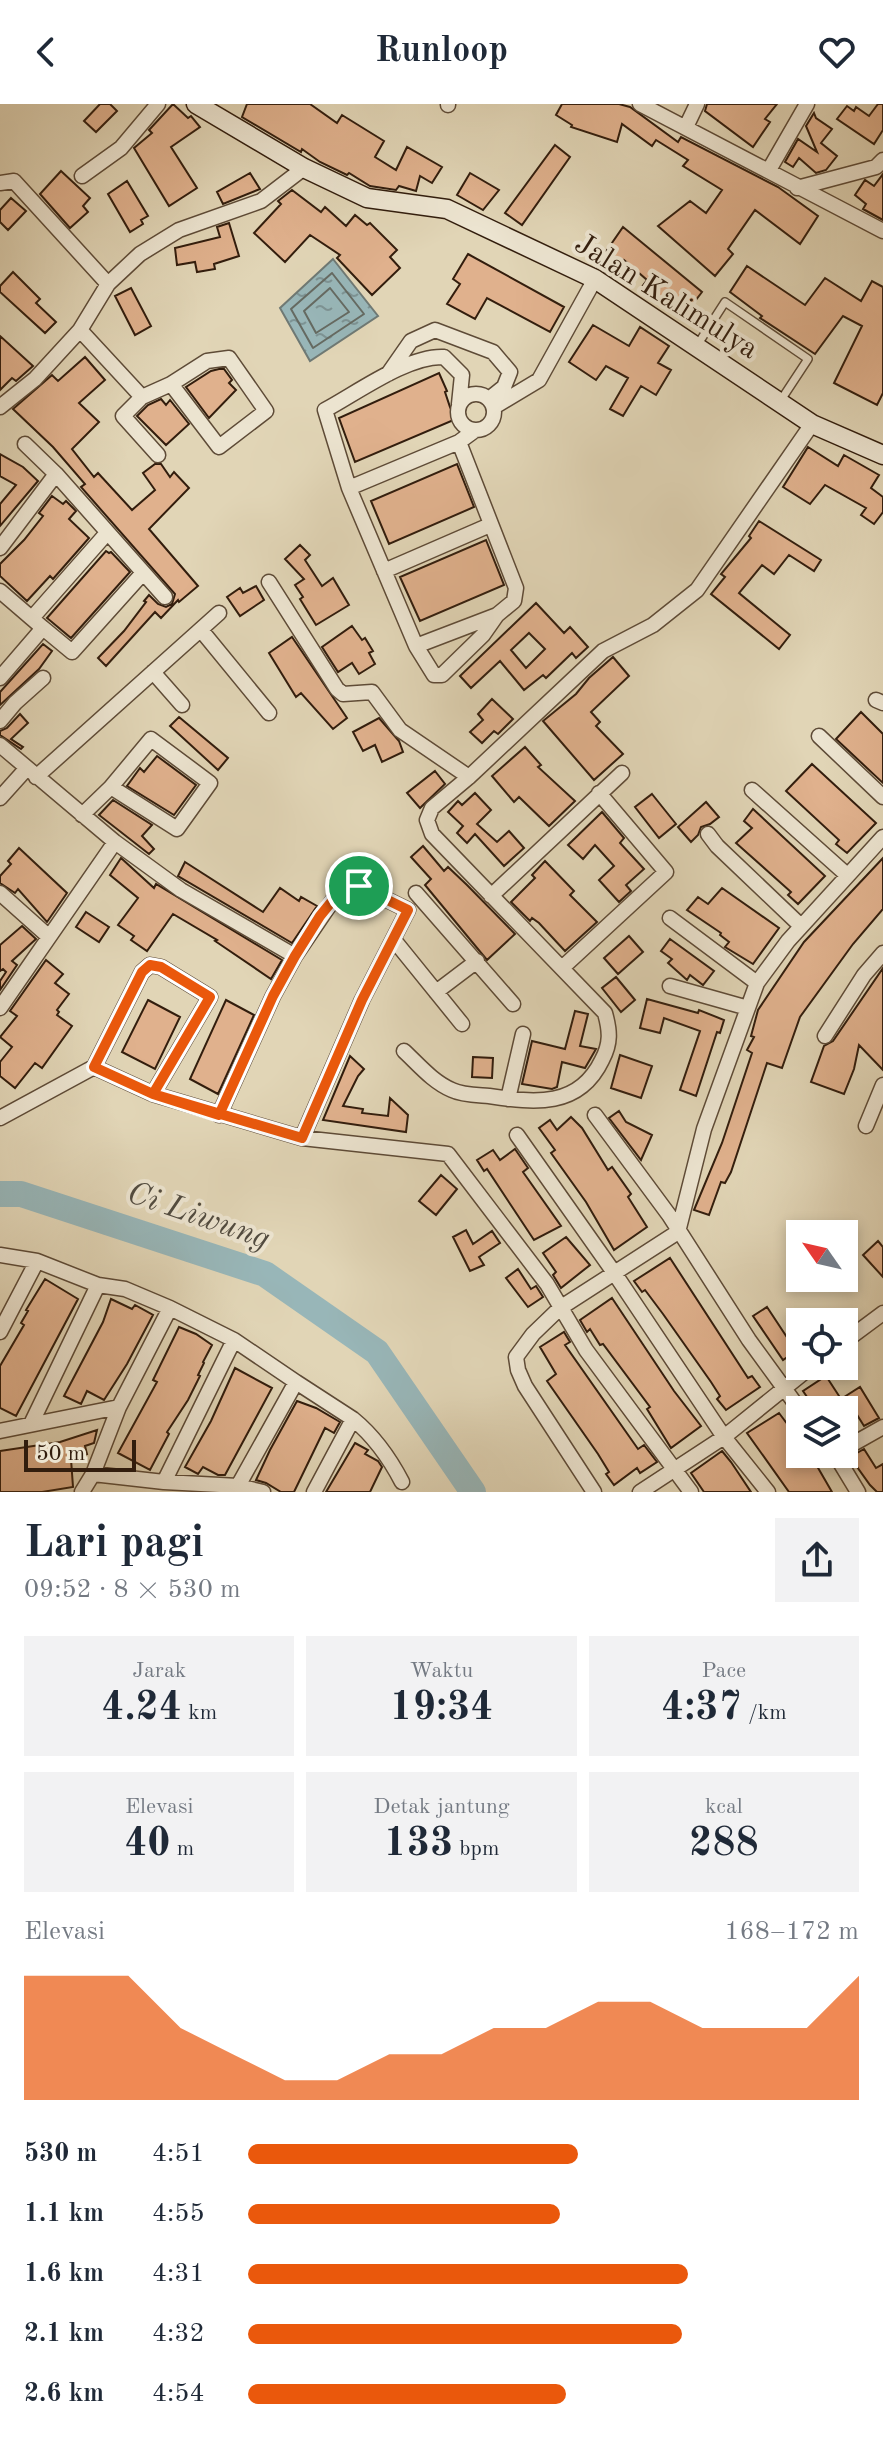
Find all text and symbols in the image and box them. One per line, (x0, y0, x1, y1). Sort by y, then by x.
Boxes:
icon: back (24, 30, 68, 74)
icon: heart (815, 30, 859, 74)
text: Runloop (375, 34, 508, 70)
street label: Jalan Kalimulya (569, 229, 763, 365)
pin (325, 852, 393, 920)
icon: arrive (337, 864, 381, 908)
water label: Ci Liwung (123, 1178, 273, 1256)
north arrow (786, 1220, 858, 1292)
map controls (786, 1220, 858, 1468)
button: locate (786, 1308, 858, 1380)
button: layers (786, 1396, 858, 1468)
scale bar (24, 1436, 136, 1472)
text: 50 m (36, 1443, 85, 1465)
button: share (775, 1518, 859, 1602)
text: Lari pagi (24, 1522, 204, 1566)
text: 09:52 · 8 × 530 m (24, 1577, 241, 1603)
text: Jarak (132, 1660, 186, 1682)
text: Waktu (410, 1660, 473, 1682)
text: Pace (702, 1660, 746, 1682)
text: 4.24 (101, 1689, 182, 1729)
text: 19:34 (389, 1689, 493, 1729)
text: 4:37 (661, 1689, 742, 1729)
text: km (182, 1702, 217, 1724)
text: /km (742, 1702, 787, 1724)
text: Elevasi (125, 1796, 193, 1818)
text: Detak jantung (373, 1796, 510, 1818)
text: kcal (705, 1796, 743, 1818)
text: 40 (124, 1825, 171, 1865)
text: 133 (384, 1825, 453, 1865)
text: 288 (689, 1825, 759, 1865)
text: m (171, 1838, 194, 1860)
text: bpm (453, 1838, 499, 1860)
text: Elevasi (24, 1919, 105, 1945)
text: 168–172 m (724, 1919, 859, 1945)
text: 530 m (24, 2141, 97, 2167)
text: 4:51 (152, 2141, 205, 2167)
text: 1.1 km (24, 2201, 104, 2227)
text: 4:55 (152, 2201, 205, 2227)
text: 1.6 km (24, 2261, 104, 2287)
text: 4:31 (152, 2261, 205, 2287)
text: 2.1 km (24, 2321, 104, 2347)
text: 4:32 (152, 2321, 205, 2347)
text: 2.6 km (24, 2381, 104, 2407)
text: 4:54 (152, 2381, 205, 2407)

